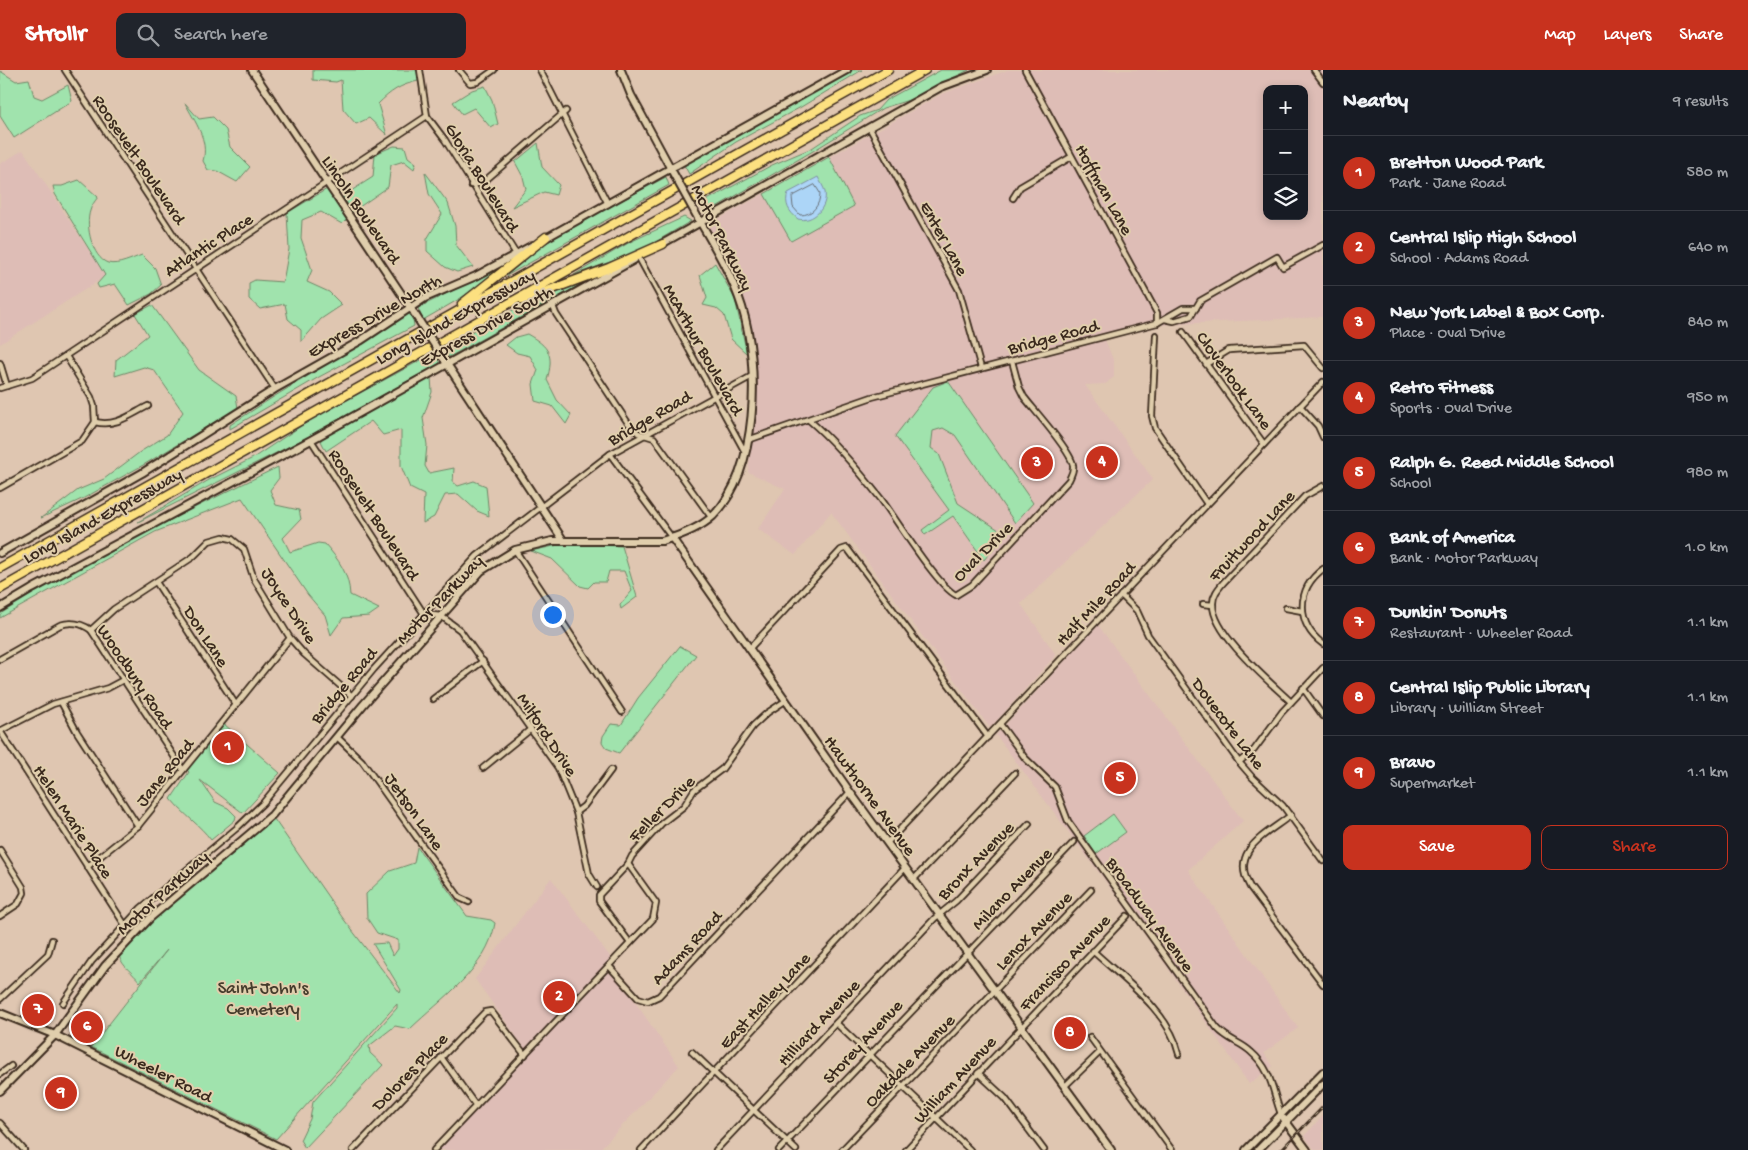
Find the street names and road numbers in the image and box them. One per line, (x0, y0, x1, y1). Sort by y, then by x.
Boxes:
street label: Roosevelt Boulevard (87, 92, 190, 230)
street label: Gloria Boulevard (439, 120, 523, 238)
street label: Hoffman Lane (1069, 141, 1137, 240)
street label: Lincoln Boulevard (316, 152, 405, 270)
street label: Motor Parkway (685, 182, 757, 295)
street label: Enter Lane (914, 198, 972, 281)
street label: Atlantic Place (161, 209, 258, 283)
street label: Long Island Expressway (373, 266, 539, 371)
street label: Express Drive North (305, 270, 446, 364)
street label: McArthur Boulevard (657, 281, 747, 421)
street label: Express Drive South (417, 282, 558, 373)
street label: Bridge Road (1005, 316, 1103, 361)
street label: Cloverlook Lane (1190, 328, 1276, 435)
street label: Bridge Road (604, 386, 697, 452)
street label: Roosevelt Boulevard (323, 446, 424, 586)
street label: Long Island Expressway (20, 465, 186, 570)
street label: Fruitwood Lane (1205, 486, 1301, 587)
street label: Oval Drive (949, 518, 1019, 587)
street label: Motor Parkway (393, 552, 489, 650)
street label: Half Mile Road (1053, 557, 1142, 651)
street label: Joyce Drive (255, 564, 321, 649)
street label: Don Lane (177, 602, 233, 672)
street label: Woodbury Road (91, 621, 177, 735)
street label: Bridge Road (306, 643, 384, 730)
street label: Dovecote Lane (1185, 674, 1269, 775)
street label: Milford Drive (511, 690, 581, 782)
street label: Hawthorne Avenue (818, 732, 920, 861)
street label: Jane Road (132, 734, 200, 812)
street label: Helen Marie Place (27, 762, 117, 884)
street label: Jetson Lane (379, 770, 448, 856)
street label: Feller Drive (624, 772, 701, 848)
street label: Bronx Avenue (933, 817, 1020, 906)
street label: Milano Avenue (968, 844, 1058, 935)
street label: Motor Parkway (113, 847, 214, 941)
street label: Broadway Avenue (1100, 853, 1198, 977)
street label: Lenox Avenue (992, 887, 1078, 976)
street label: Adams Road (648, 906, 729, 990)
street label: Francisco Avenue (1015, 910, 1116, 1017)
street label: East Halley Lane (716, 949, 816, 1054)
street label: Hilliard Avenue (774, 975, 866, 1072)
street label: Storey Avenue (819, 996, 909, 1089)
street label: Oakdale Avenue (861, 1010, 961, 1113)
street label: Dolores Place (368, 1029, 454, 1117)
street label: William Avenue (910, 1032, 1002, 1129)
street label: Wheeler Road (111, 1042, 216, 1109)

